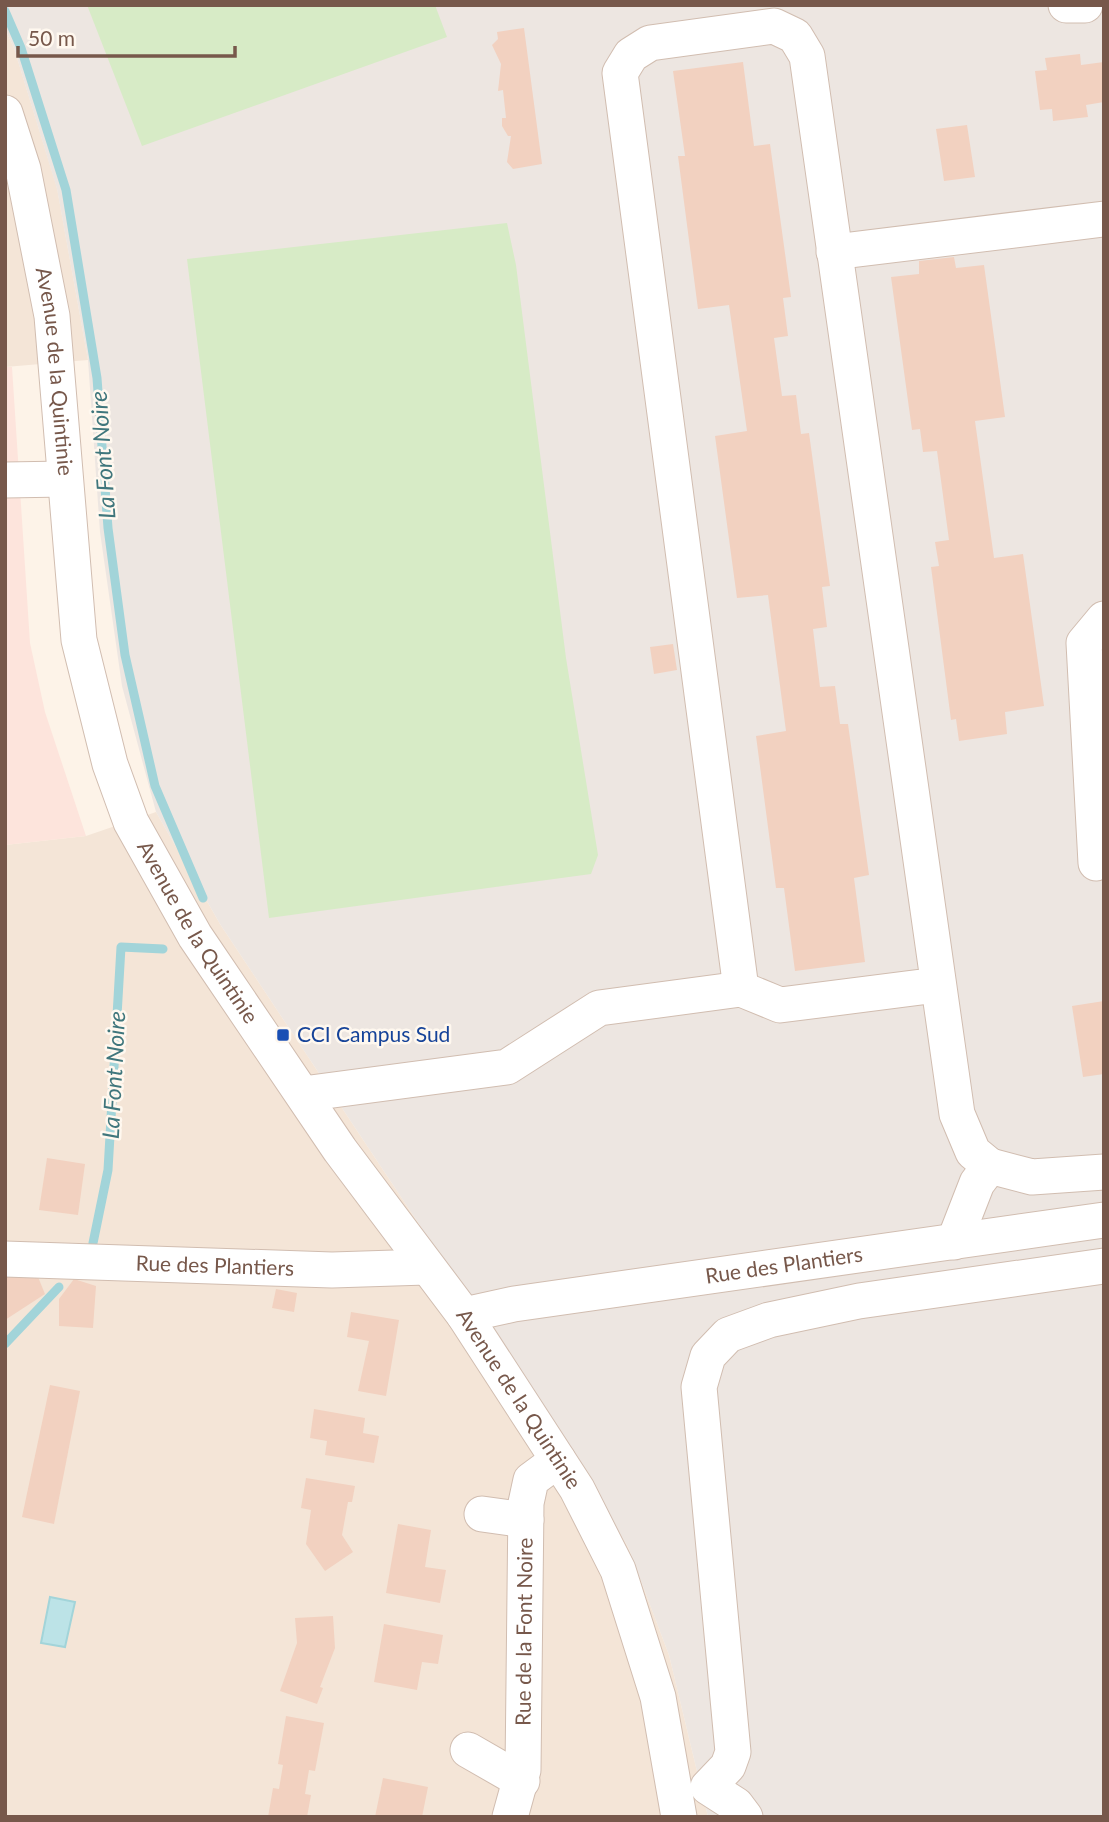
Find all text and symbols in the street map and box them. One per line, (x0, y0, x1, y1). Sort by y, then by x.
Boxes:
scale bar (18, 14, 234, 58)
text: 50 m (28, 25, 75, 50)
street label: Avenue de la Quintinie (32, 265, 79, 477)
water label: La Font Noire (84, 390, 120, 520)
street label: Avenue de la Quintinie (133, 836, 264, 1027)
water label: La Font Noire (96, 1010, 130, 1140)
place label: CCI Campus Sud (297, 1021, 450, 1046)
marker: CCI Campus Sud (275, 1027, 291, 1043)
street label: Rue des Plantiers (704, 1241, 864, 1288)
street label: Rue des Plantiers (135, 1249, 295, 1280)
street label: Avenue de la Quintinie (452, 1303, 587, 1493)
street label: Rue de la Font Noire (509, 1537, 537, 1726)

